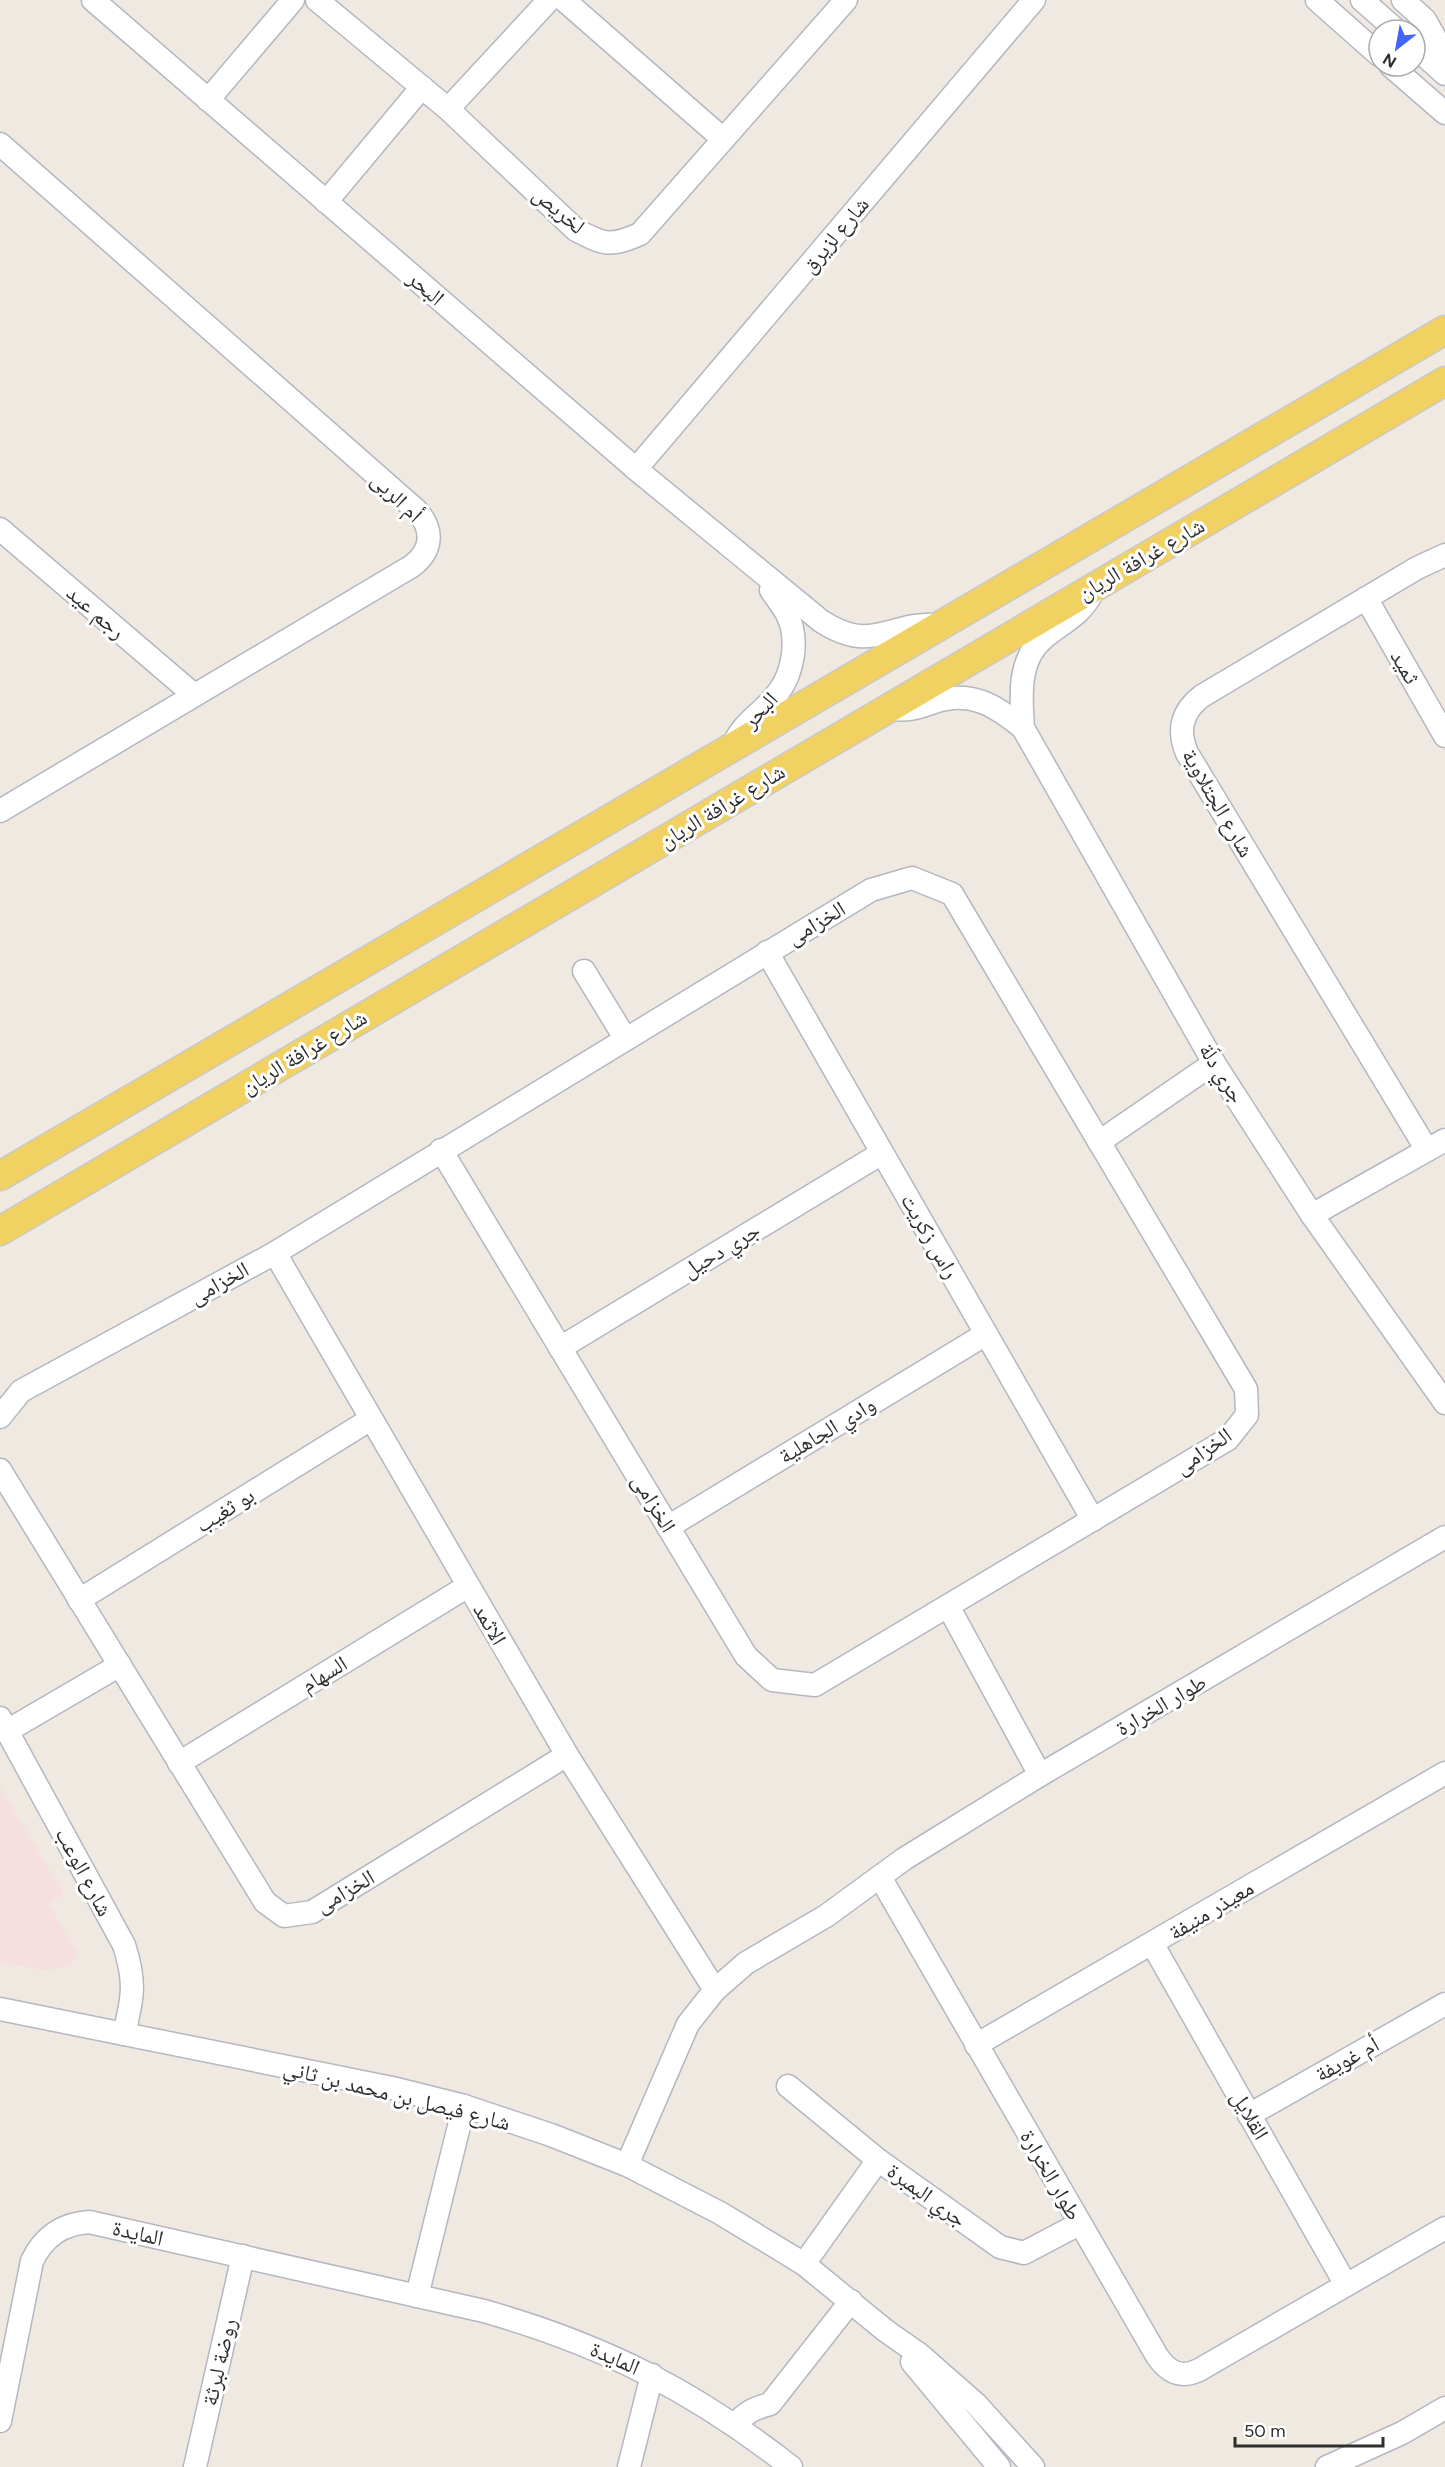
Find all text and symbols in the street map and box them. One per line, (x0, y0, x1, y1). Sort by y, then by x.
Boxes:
north arrow (1367, 18, 1427, 78)
text: N (1379, 49, 1400, 72)
street label: لخريص (527, 180, 591, 240)
street label: شارع لزيرق (795, 191, 875, 279)
street label: البحر (401, 264, 450, 311)
street label: أم الربى (365, 466, 428, 529)
street label: شارع غرافة الريان (1073, 512, 1209, 606)
street label: رجم عيد (60, 579, 131, 646)
street label: ثميد (1385, 645, 1425, 689)
street label: البحر (736, 686, 783, 735)
street label: شارع الجتلاوية (1176, 744, 1260, 862)
street label: شارع غرافة الريان (654, 758, 790, 854)
street label: الخزامى (782, 895, 850, 951)
street label: شارع غرافة الريان (236, 1004, 372, 1100)
street label: جري دلّة (1190, 1038, 1251, 1110)
street label: راس زكريت (895, 1189, 965, 1283)
street label: جري دحيل (677, 1216, 767, 1287)
street label: الخزامى (185, 1256, 253, 1310)
street label: وادي الجاهلية (774, 1391, 882, 1473)
street label: الخزامى (1169, 1422, 1237, 1480)
street label: الخزامى (626, 1469, 682, 1537)
street label: بو ثغيب (191, 1482, 259, 1538)
street label: الاثمد (467, 1598, 513, 1650)
street label: السهام (296, 1650, 353, 1699)
street label: طوار الخرارة (1111, 1668, 1211, 1742)
street label: شارع الوعب (49, 1823, 119, 1921)
street label: الخزامى (311, 1863, 379, 1919)
street label: معيذر منيفة (1164, 1874, 1258, 1946)
street label: أم غويفة (1310, 2031, 1384, 2088)
street label: شارع فيصل بن محمد بن ثاني (280, 2054, 513, 2140)
street label: القلايل (1225, 2086, 1275, 2144)
street label: طوار الخرارة (1014, 2125, 1088, 2225)
street label: جري البمبرة (880, 2157, 972, 2236)
street label: المايدة (110, 2214, 166, 2252)
street label: روضة لبرثة (196, 2316, 242, 2408)
street label: المايدة (586, 2335, 644, 2381)
scale bar (1235, 2410, 1384, 2448)
text: 50 m (1244, 2420, 1286, 2442)

